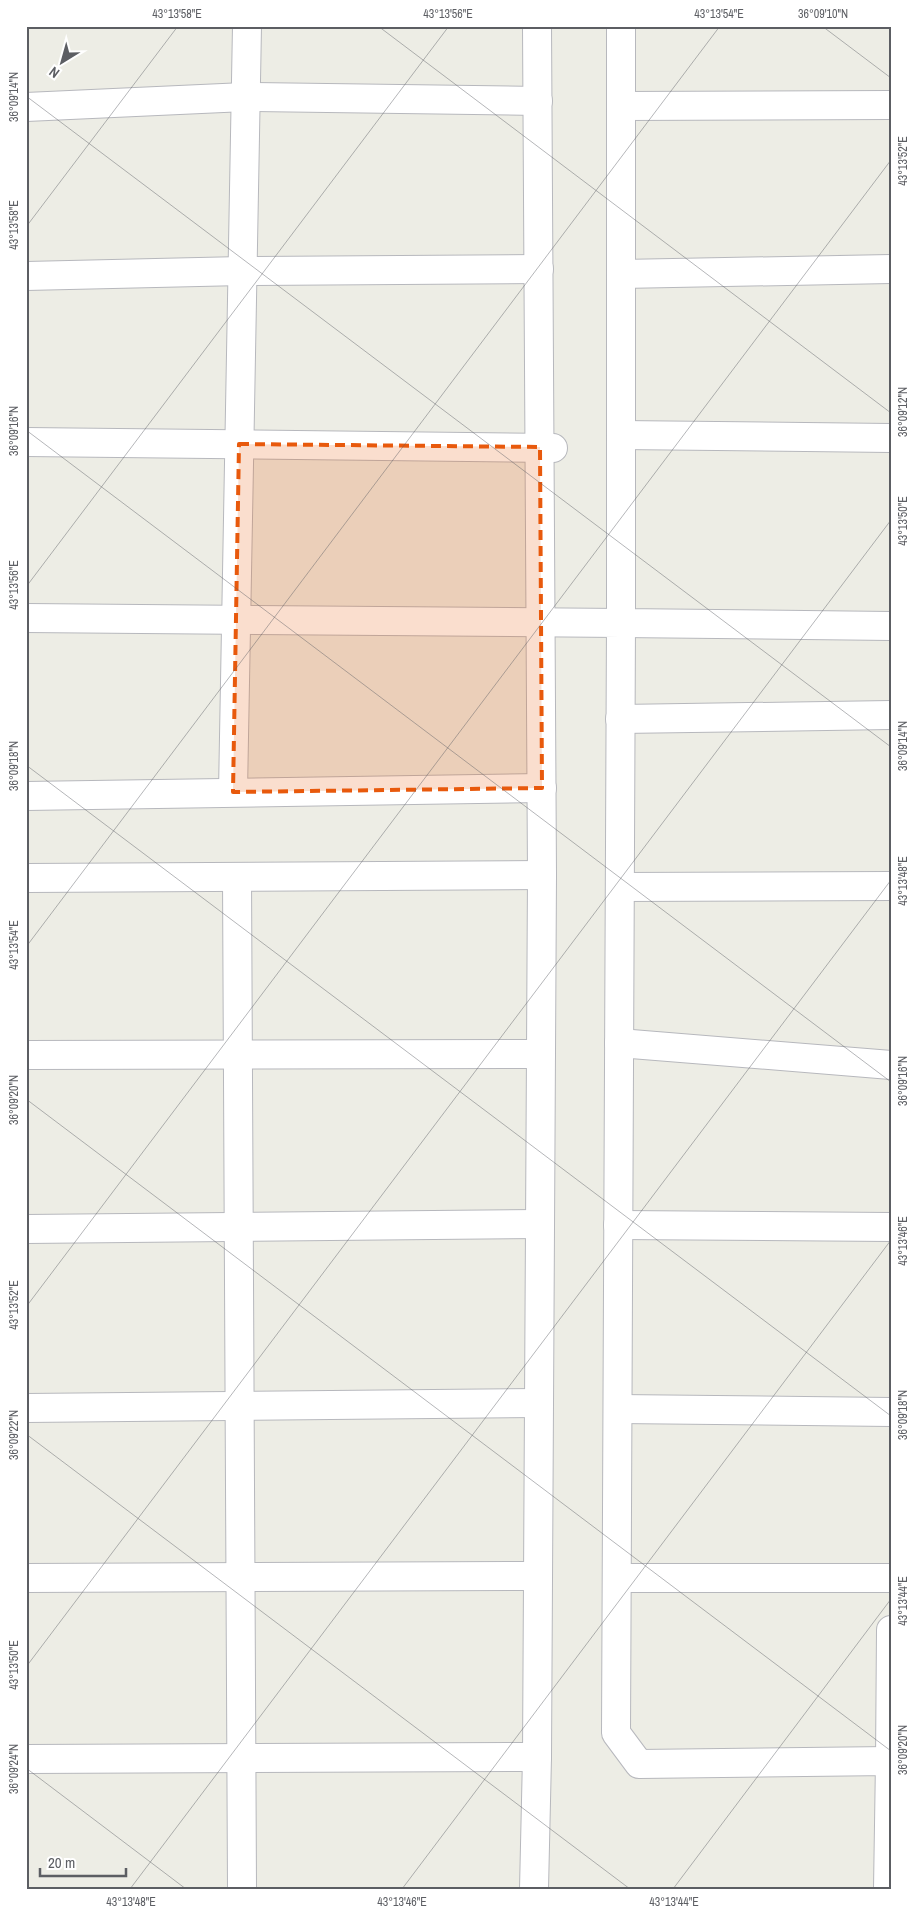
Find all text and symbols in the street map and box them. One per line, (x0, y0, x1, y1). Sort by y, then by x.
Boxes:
text: 43°13'58"E (152, 6, 202, 22)
text: 43°13'56"E (423, 6, 473, 22)
text: 43°13'54"E (694, 6, 744, 22)
text: 36°09'10"N (798, 6, 848, 22)
north arrow (38, 38, 88, 88)
text: N (45, 63, 63, 82)
text: 36°09'14"N (6, 72, 22, 122)
text: 43°13'52"E (895, 136, 911, 186)
text: 43°13'58"E (6, 200, 22, 250)
text: 36°09'12"N (895, 387, 911, 437)
text: 36°09'16"N (6, 406, 22, 456)
text: 43°13'50"E (895, 496, 911, 546)
text: 43°13'56"E (6, 560, 22, 610)
text: 36°09'14"N (895, 721, 911, 771)
text: 36°09'18"N (6, 741, 22, 791)
text: 43°13'48"E (895, 856, 911, 906)
text: 43°13'54"E (6, 920, 22, 970)
text: 36°09'16"N (895, 1056, 911, 1106)
text: 36°09'20"N (6, 1075, 22, 1125)
text: 43°13'46"E (895, 1216, 911, 1266)
text: 43°13'52"E (6, 1280, 22, 1330)
text: 36°09'18"N (895, 1390, 911, 1440)
text: 36°09'22"N (6, 1410, 22, 1460)
text: 43°13'44"E (895, 1576, 911, 1626)
text: 43°13'50"E (6, 1640, 22, 1690)
text: 36°09'20"N (895, 1725, 911, 1775)
text: 36°09'24"N (6, 1744, 22, 1794)
scale bar (40, 1845, 126, 1877)
text: 20 m (48, 1852, 75, 1873)
text: 43°13'48"E (106, 1894, 156, 1910)
text: 43°13'46"E (377, 1894, 427, 1910)
text: 43°13'44"E (649, 1894, 699, 1910)

